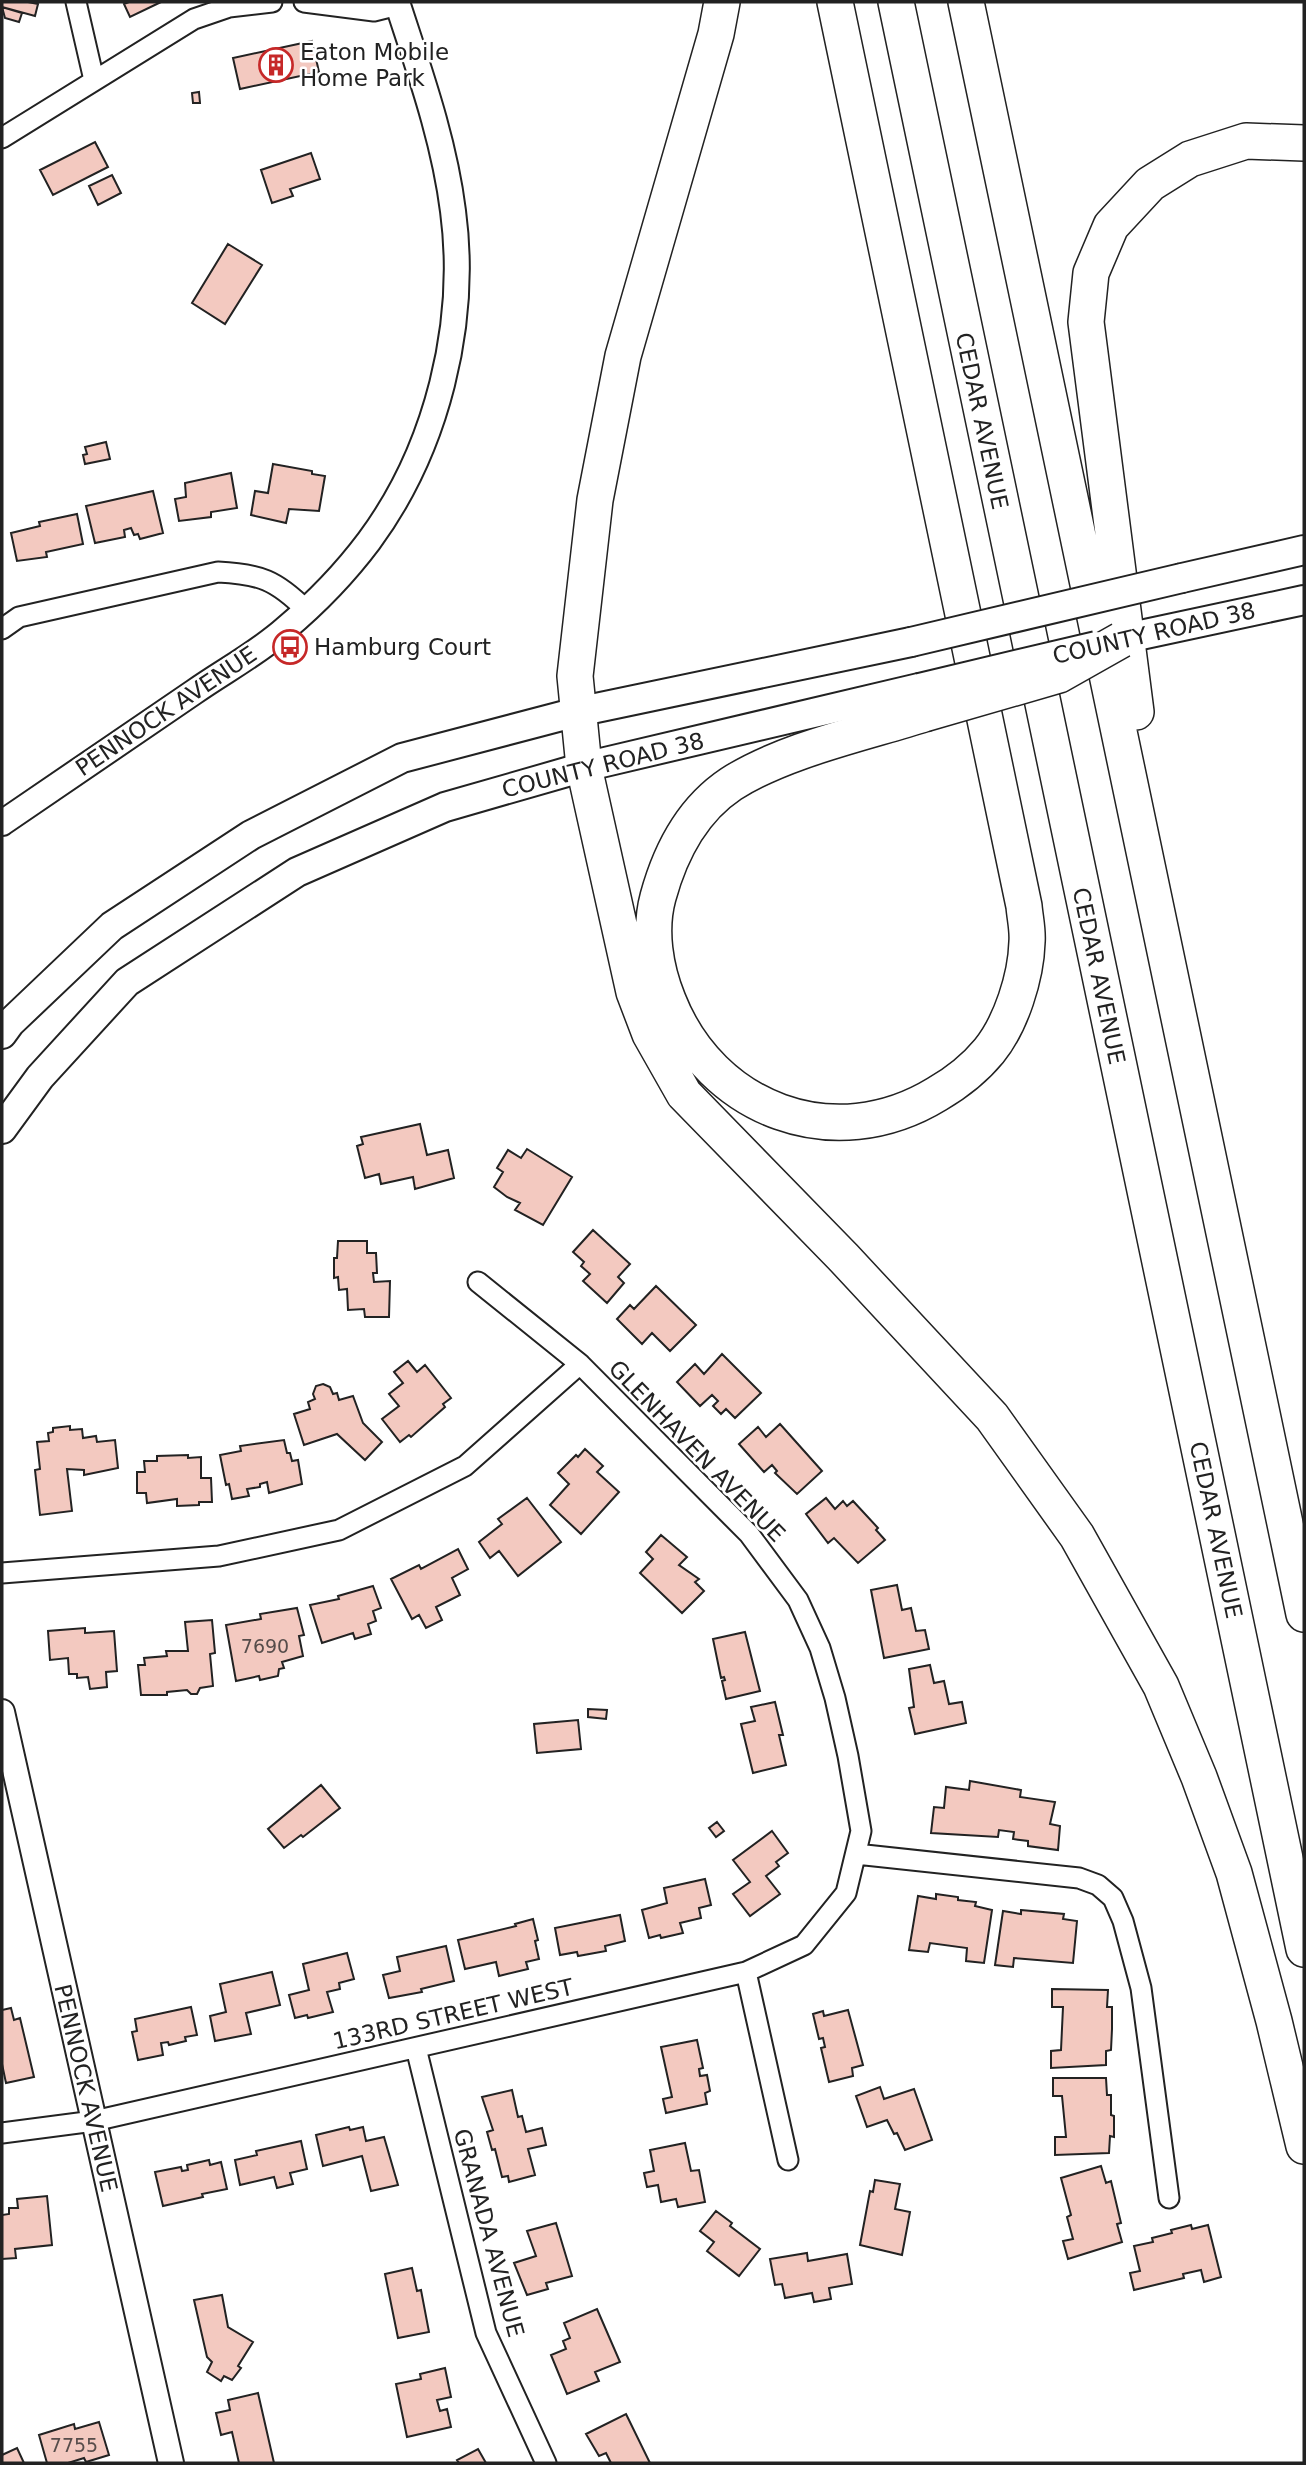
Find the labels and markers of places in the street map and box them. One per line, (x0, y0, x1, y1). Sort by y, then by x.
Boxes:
place label: Eaton Mobile Home Park (300, 39, 449, 91)
building icon: Eaton Mobile Home Park (257, 46, 295, 84)
bus stop icon: Hamburg Court (271, 628, 309, 666)
place label: Hamburg Court (314, 634, 491, 660)

